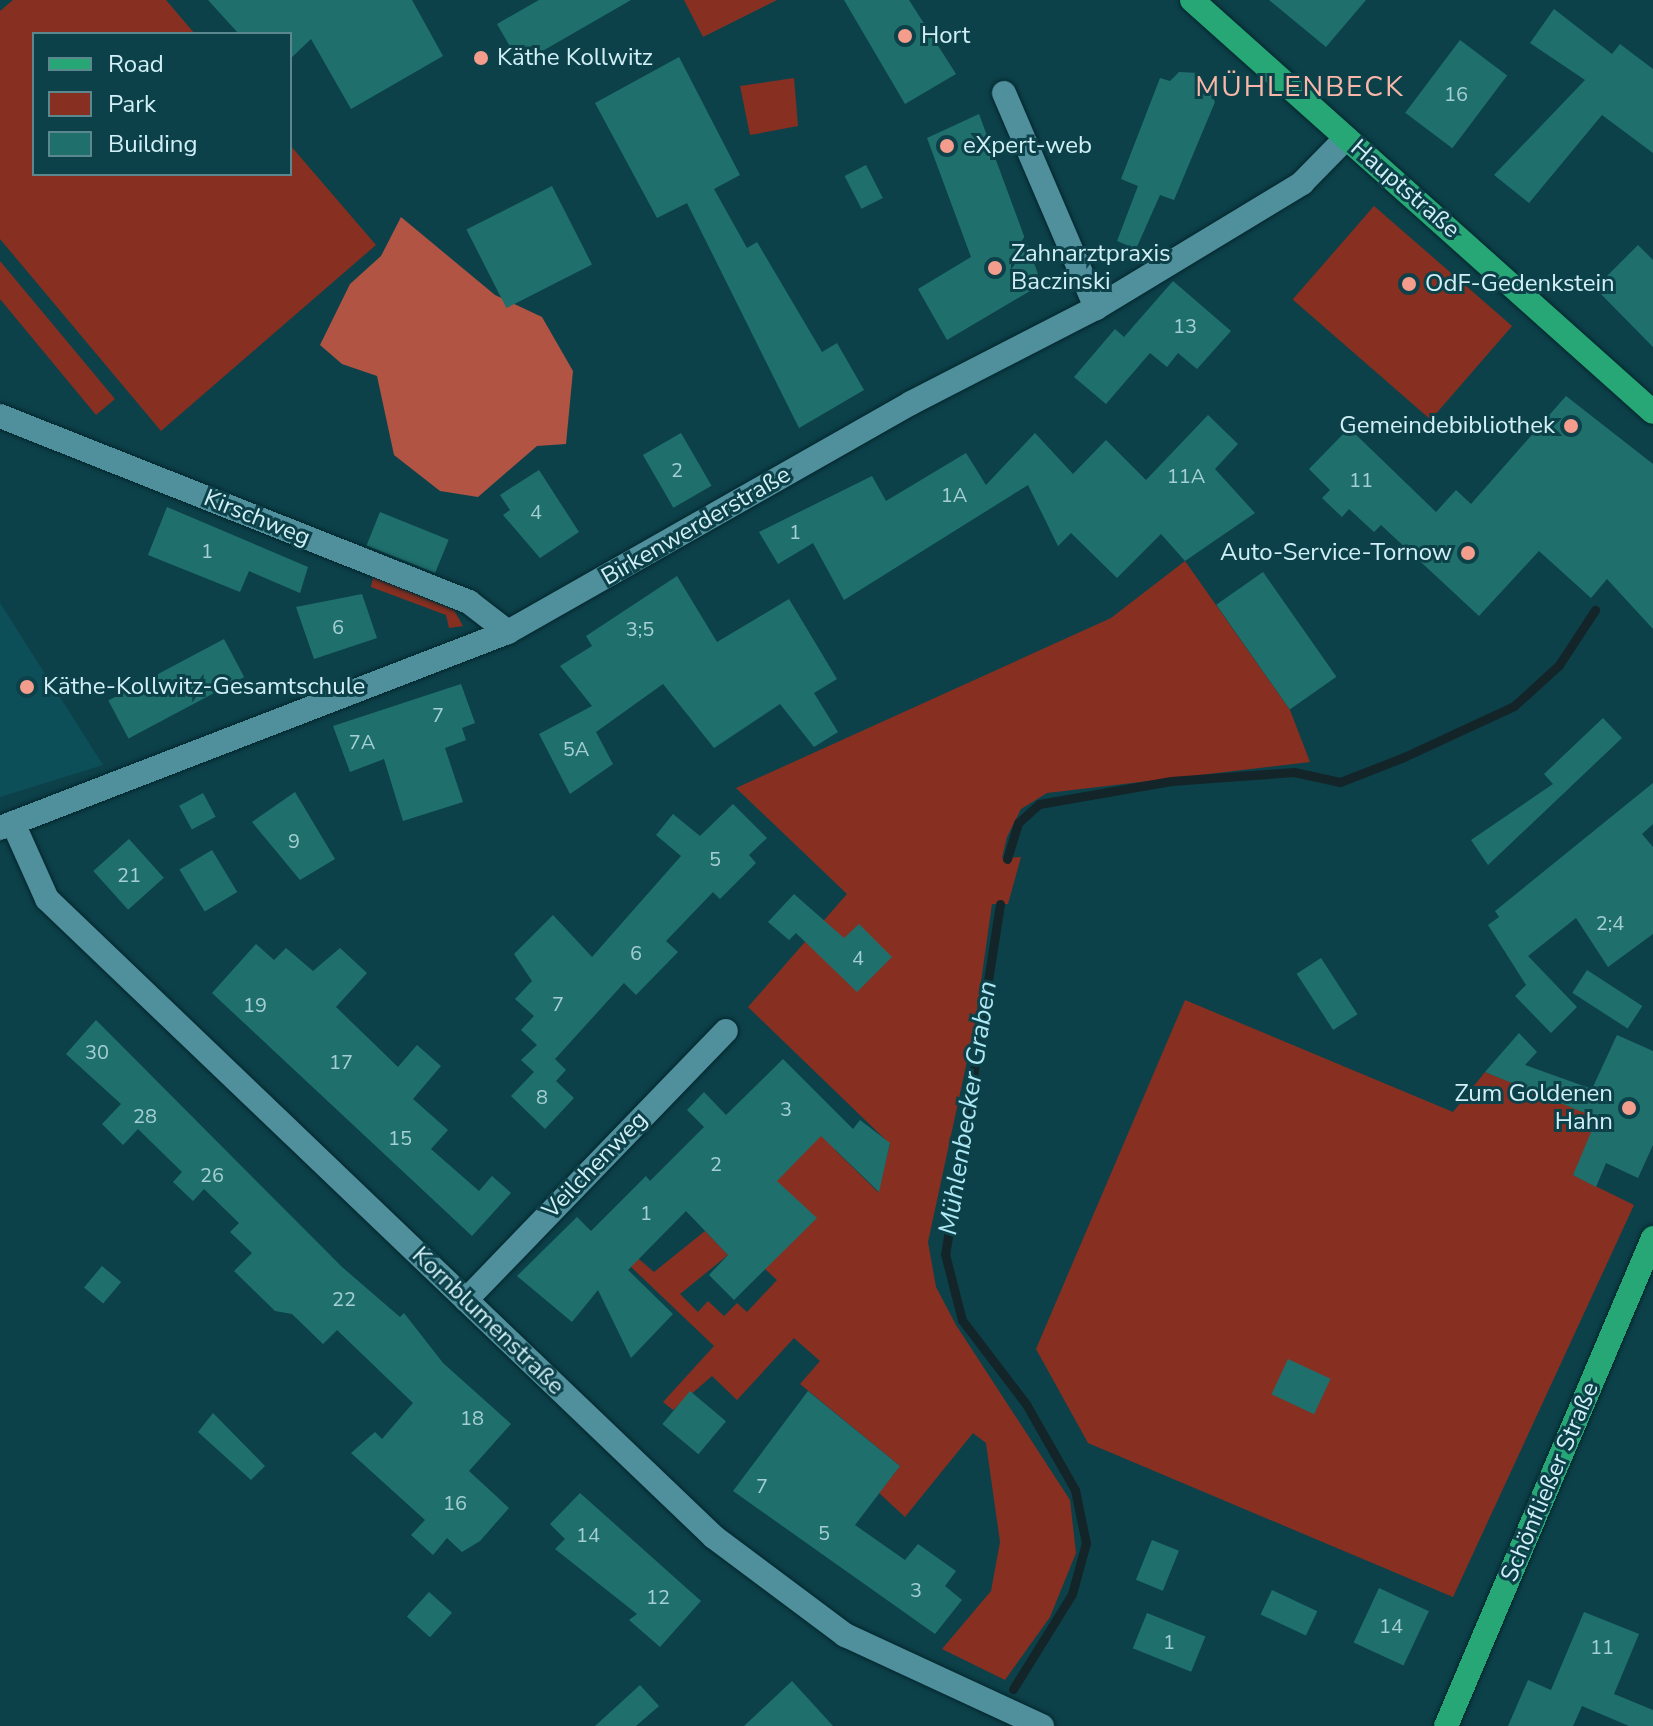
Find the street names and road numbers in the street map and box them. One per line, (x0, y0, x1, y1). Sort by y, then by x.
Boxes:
street label: Hauptstraße (1345, 134, 1465, 244)
street label: Birkenwerderstraße (596, 460, 796, 592)
street label: Kirschweg (200, 484, 314, 552)
street label: Veilchenweg (537, 1105, 653, 1225)
street label: Kornblumenstraße (406, 1241, 570, 1401)
street label: Schönfließer Straße (1495, 1378, 1605, 1586)

